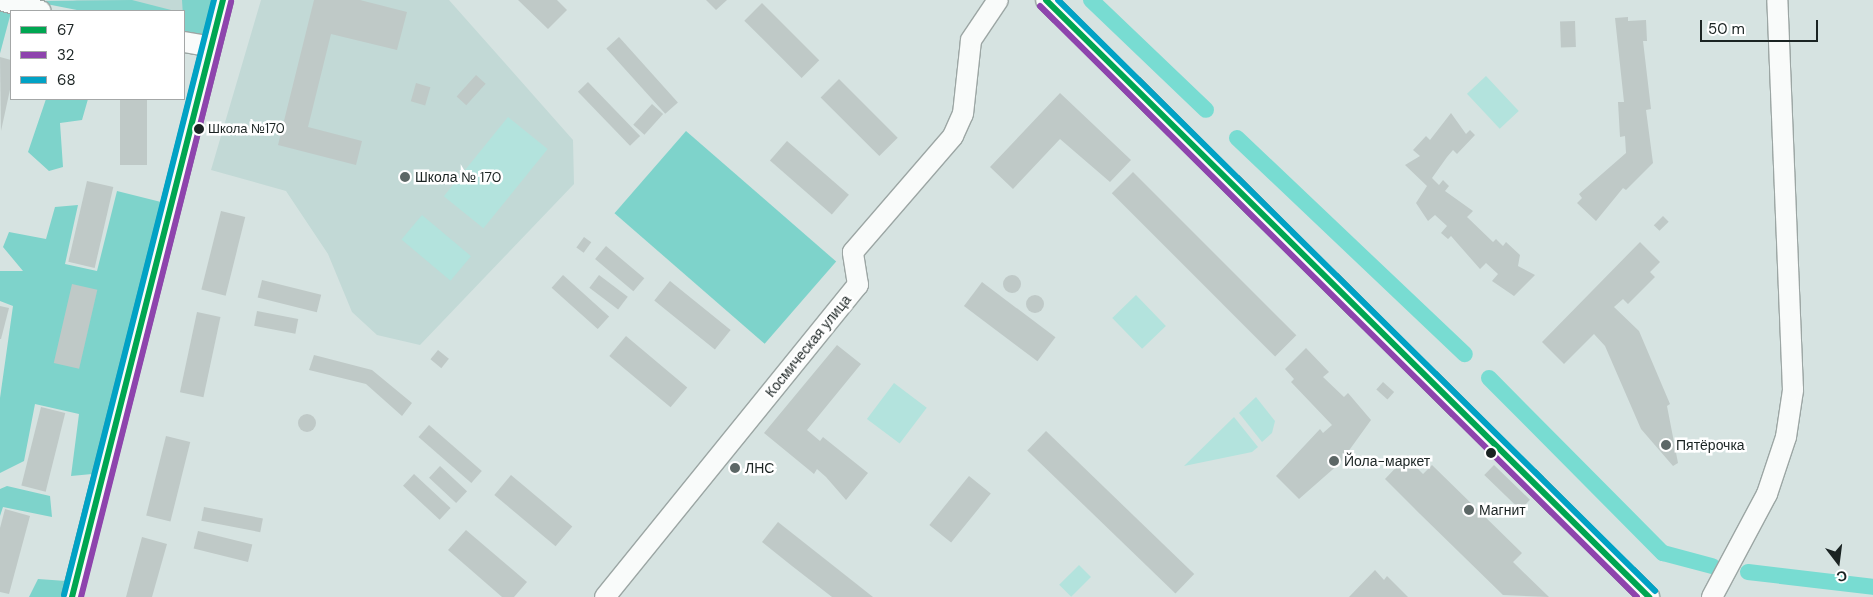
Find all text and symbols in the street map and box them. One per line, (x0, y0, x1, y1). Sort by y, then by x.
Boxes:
legend (10, 10, 185, 100)
scale bar (1703, 10, 1820, 42)
text: 50 m (1708, 19, 1745, 39)
text: 67 (57, 20, 74, 40)
text: 32 (57, 45, 75, 65)
text: 68 (57, 70, 76, 90)
place label: Школа №170 (208, 121, 285, 137)
marker: Школа №170 (194, 124, 204, 134)
place label: Школа № 170 (415, 169, 501, 185)
marker: Школа № 170 (399, 171, 411, 183)
street label: Космическая улица (762, 292, 854, 400)
place label: Пятёрочка (1676, 437, 1745, 453)
marker: Пятёрочка (1660, 439, 1672, 451)
unlabelled marker (1486, 448, 1496, 458)
place label: Йола-маркет (1344, 453, 1430, 469)
marker: Йола-маркет (1328, 455, 1340, 467)
place label: ЛНС (745, 460, 774, 476)
marker: ЛНС (729, 462, 741, 474)
place label: Магнит (1479, 502, 1526, 518)
marker: Магнит (1463, 504, 1475, 516)
north arrow (1813, 537, 1863, 587)
text: С (1835, 566, 1849, 586)

